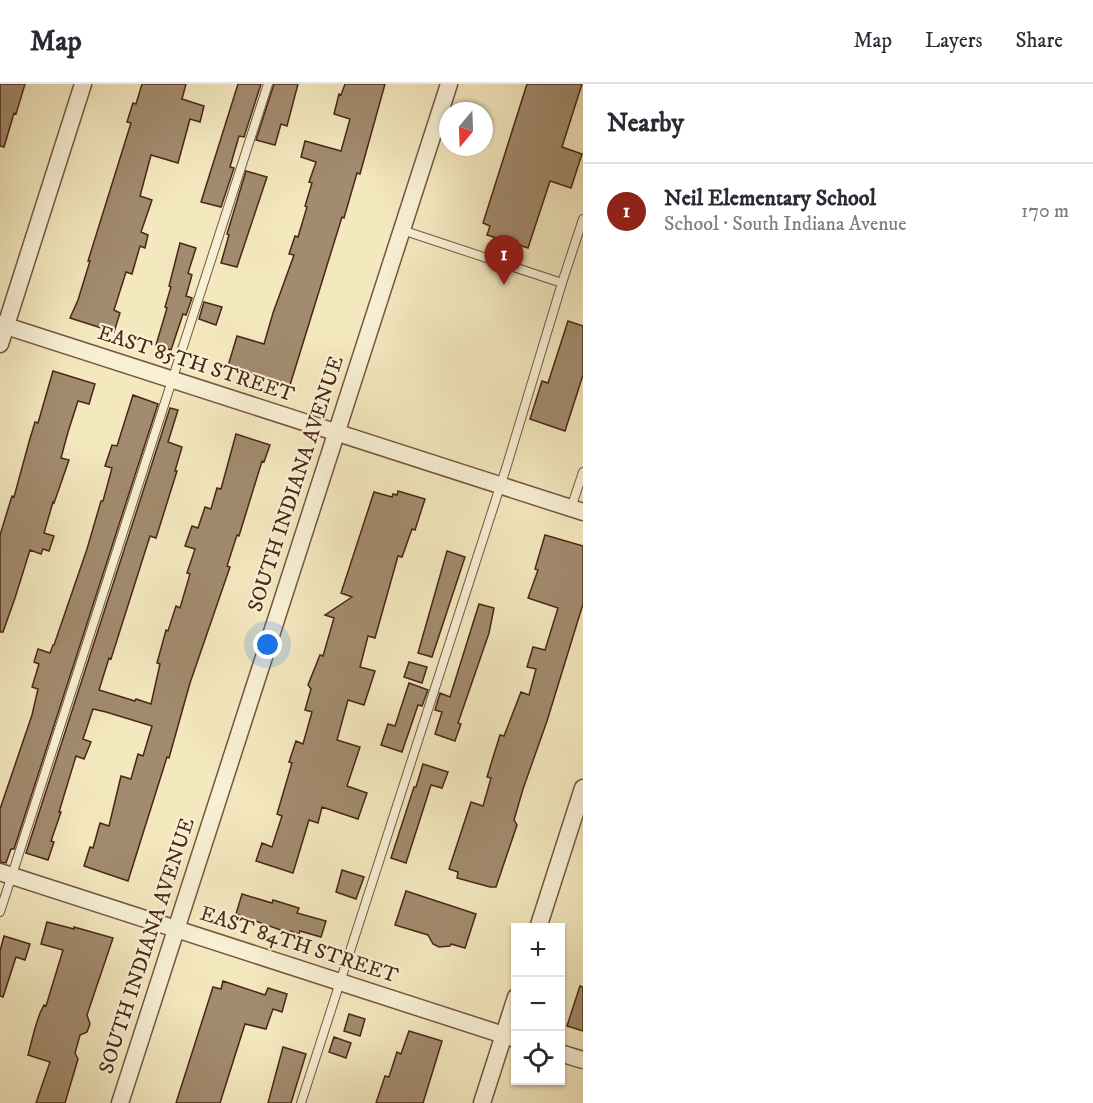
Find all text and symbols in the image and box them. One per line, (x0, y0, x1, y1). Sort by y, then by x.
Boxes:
text: Map (30, 24, 82, 59)
text: Map (853, 28, 892, 54)
text: Layers (925, 28, 983, 54)
text: Share (1016, 28, 1063, 54)
north arrow (439, 102, 493, 156)
text: Nearby (607, 107, 684, 140)
text: Neil Elementary School (664, 185, 876, 212)
text: 1 (623, 199, 630, 224)
text: 170 m (1021, 199, 1069, 224)
text: School · South Indiana Avenue (664, 212, 907, 237)
pin: 1 (484, 236, 524, 285)
street label: EAST 85TH STREET (94, 320, 298, 408)
street label: SOUTH INDIANA AVENUE (242, 353, 350, 615)
your location (253, 630, 282, 659)
street label: SOUTH INDIANA AVENUE (93, 815, 201, 1077)
street label: EAST 84TH STREET (197, 901, 401, 989)
map controls (511, 923, 565, 1085)
button: + (511, 923, 565, 977)
button: − (511, 977, 565, 1031)
button: locate (511, 1031, 565, 1085)

